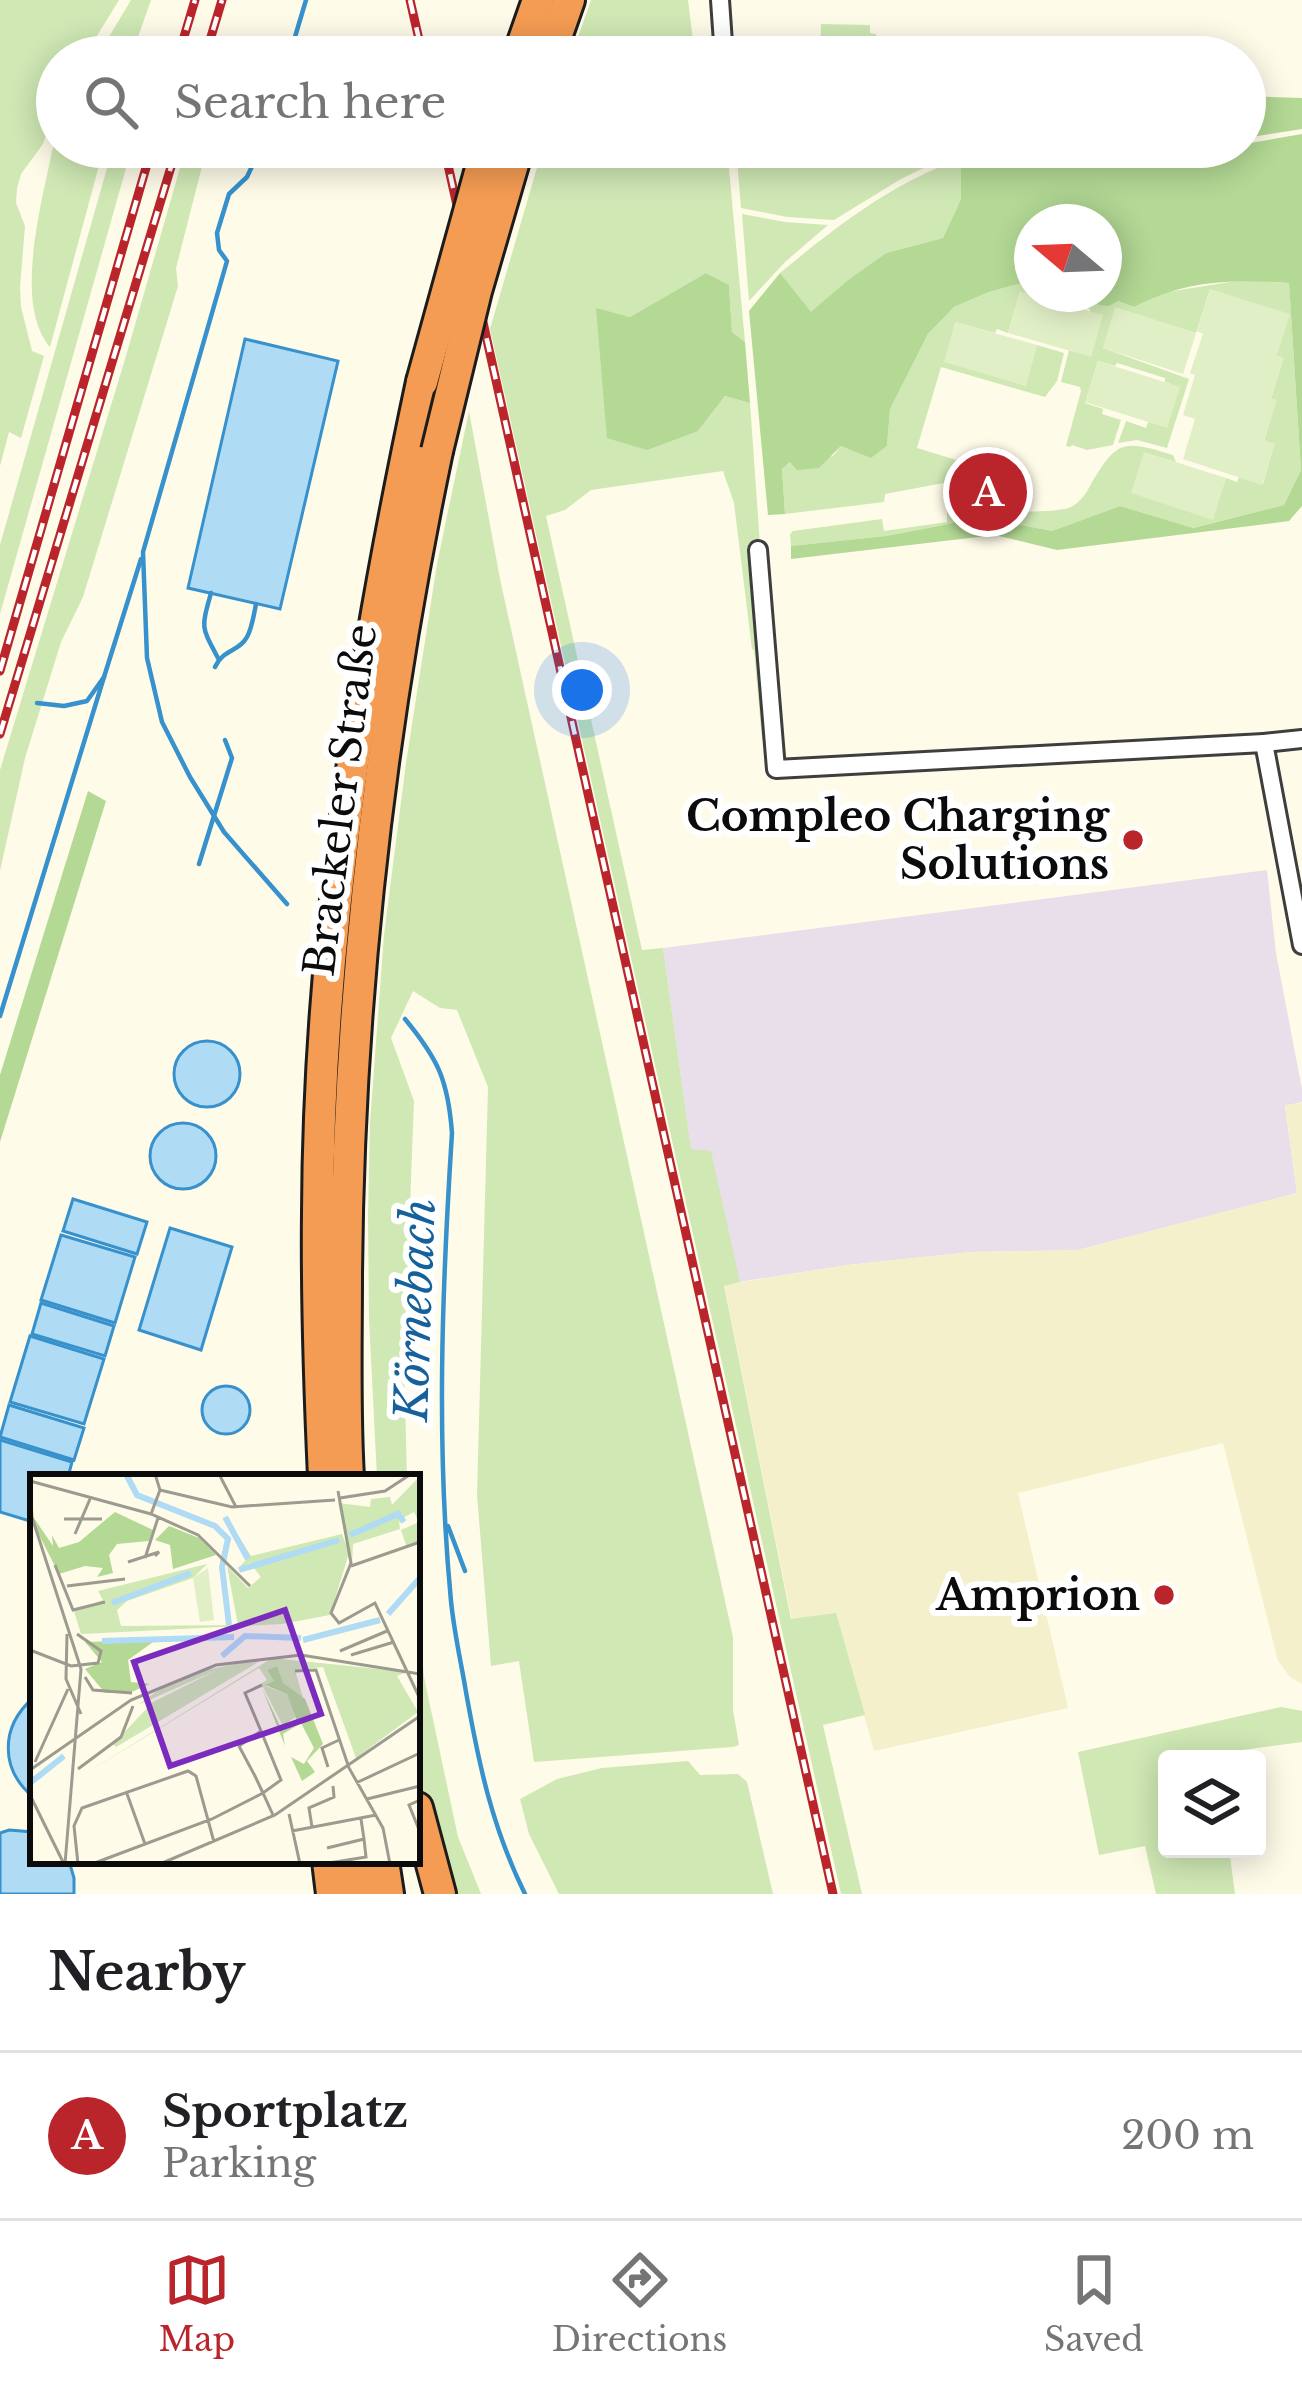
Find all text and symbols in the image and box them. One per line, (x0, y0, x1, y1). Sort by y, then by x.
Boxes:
search box (36, 36, 1266, 168)
icon: search (78, 69, 144, 135)
text: Search here (174, 74, 446, 130)
north arrow (1014, 204, 1122, 312)
pin: A (949, 447, 1027, 537)
street label: Brackeler Straße (293, 621, 387, 979)
your location (552, 660, 612, 720)
place label: Compleo Charging Solutions (686, 790, 1110, 890)
marker: Compleo Charging Solutions (1120, 827, 1146, 853)
water label: Körnebach (383, 1197, 447, 1424)
inset map (30, 1474, 420, 1864)
place label: Amprion (935, 1569, 1140, 1621)
marker: Amprion (1151, 1582, 1177, 1608)
map controls (1158, 1750, 1266, 1858)
button: layers (1158, 1750, 1266, 1858)
text: Nearby (48, 1941, 245, 2004)
text: Sportplatz (162, 2083, 408, 2139)
text: A (71, 2111, 103, 2160)
text: 200 m (1121, 2111, 1254, 2160)
text: Parking (162, 2139, 316, 2188)
tab: Map (158, 2247, 235, 2360)
tab: Directions (552, 2247, 727, 2360)
tab: Saved (1044, 2247, 1144, 2360)

